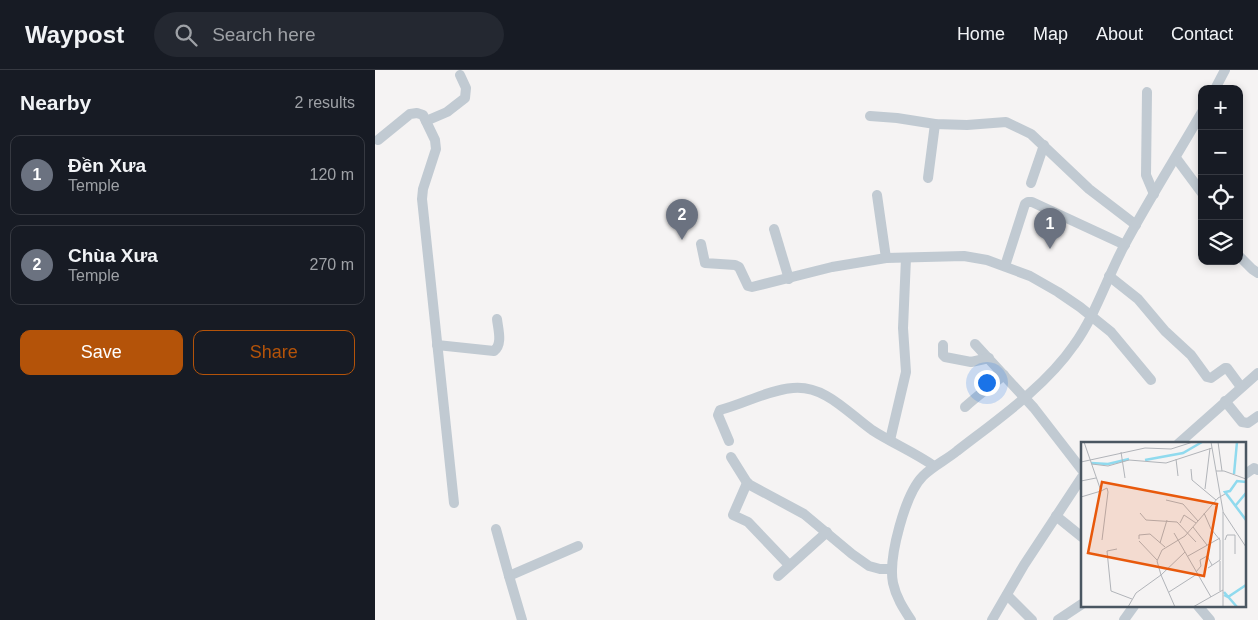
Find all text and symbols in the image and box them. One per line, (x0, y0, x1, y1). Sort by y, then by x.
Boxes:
search box (154, 12, 504, 57)
text: Waypost (25, 21, 124, 48)
icon: search (172, 21, 200, 49)
text: Search here (212, 24, 316, 45)
text: Home (957, 24, 1005, 44)
text: Map (1033, 24, 1068, 44)
text: About (1096, 24, 1143, 44)
text: Contact (1171, 24, 1233, 44)
map controls (1198, 85, 1243, 265)
button: + (1198, 85, 1243, 130)
text: Nearby (20, 91, 91, 114)
text: 2 results (295, 94, 355, 111)
button: − (1198, 130, 1243, 175)
text: Đền Xưa (68, 155, 146, 176)
text: 1 (33, 166, 41, 183)
text: 120 m (310, 166, 354, 183)
button: locate (1198, 175, 1243, 220)
text: Temple (68, 177, 120, 194)
pin: 2 (666, 199, 698, 240)
pin: 1 (1034, 208, 1066, 249)
button: layers (1198, 220, 1243, 265)
text: Chùa Xưa (68, 245, 158, 266)
text: 2 (33, 256, 41, 273)
text: 270 m (310, 256, 354, 273)
text: Temple (68, 267, 120, 284)
button: Save (20, 330, 183, 375)
button: Share (193, 330, 355, 375)
your location (974, 370, 1000, 396)
inset map (1081, 442, 1245, 608)

